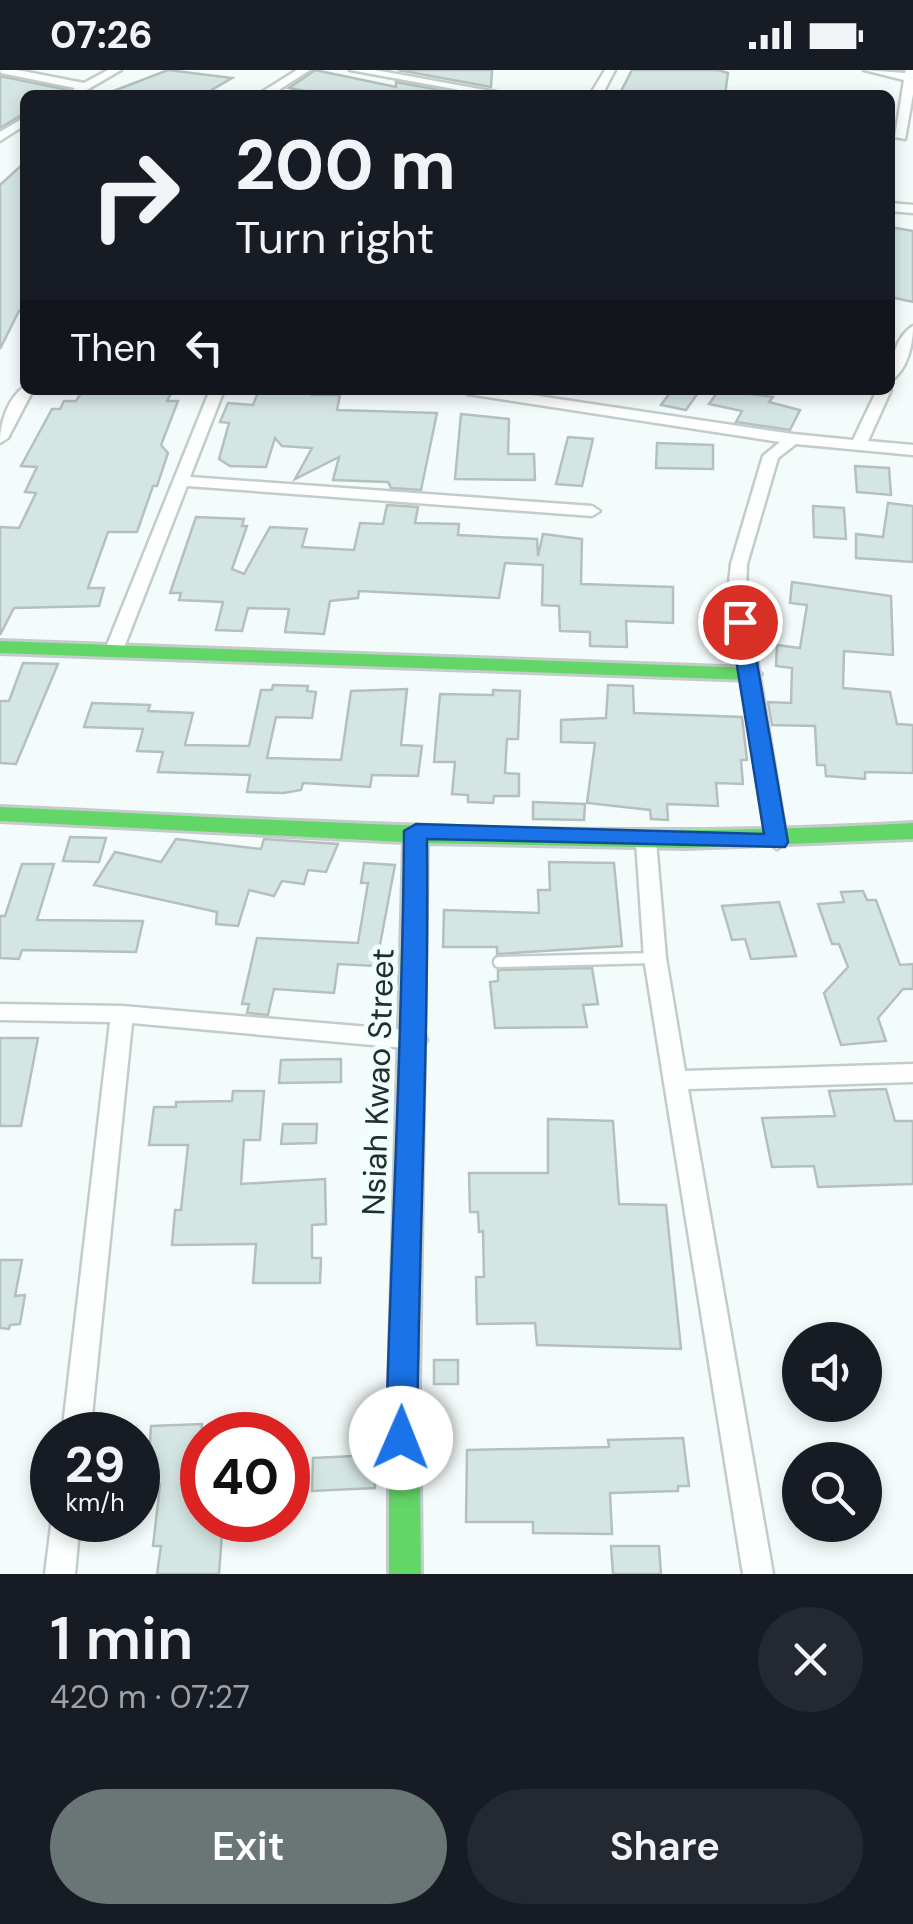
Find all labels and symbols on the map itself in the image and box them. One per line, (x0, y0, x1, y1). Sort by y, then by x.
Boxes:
pin (698, 580, 783, 665)
street label: Nsiah Kwao Street (352, 948, 404, 1216)
position arrow (349, 1386, 453, 1490)
speed limit sign: 40 (180, 1412, 310, 1542)

